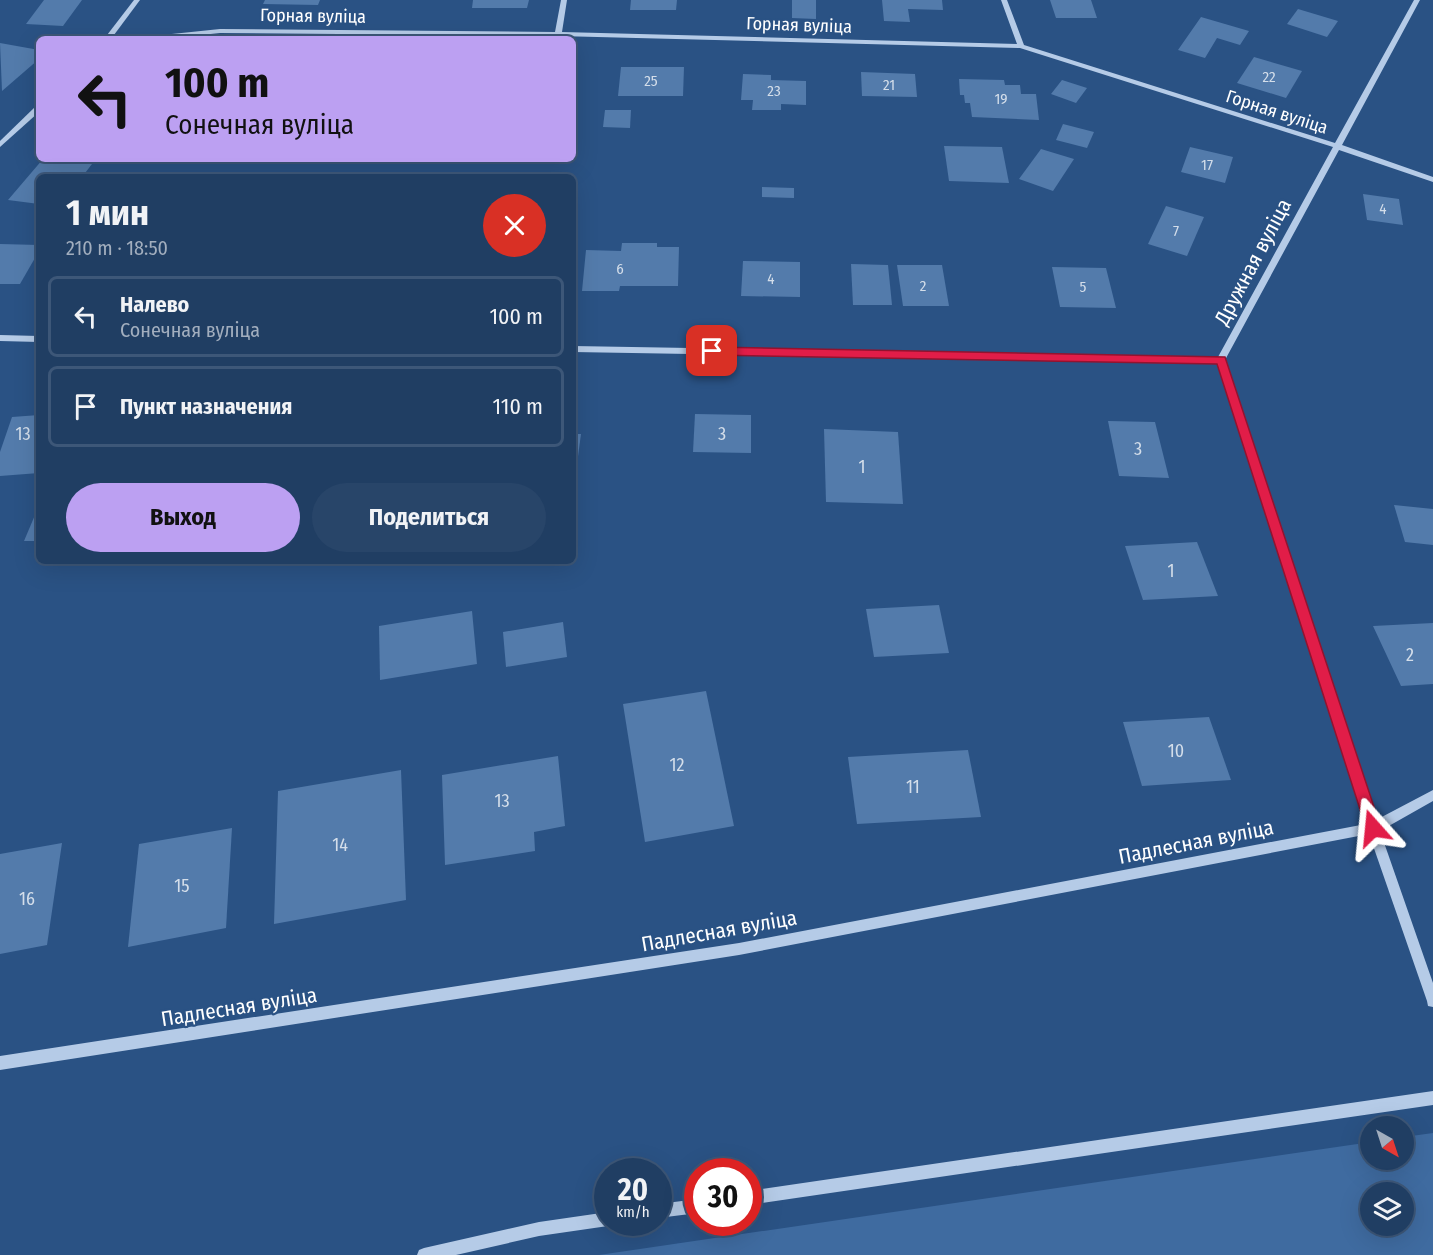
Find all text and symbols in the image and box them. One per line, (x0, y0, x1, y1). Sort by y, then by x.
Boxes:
street label: Горная вуліца (260, 4, 366, 28)
street label: Горная вуліца (746, 12, 852, 38)
text: 100 m (165, 58, 269, 108)
icon: left (66, 60, 144, 138)
house number: 22 (1262, 68, 1276, 86)
house number: 25 (644, 72, 658, 90)
house number: 21 (883, 76, 895, 94)
house number: 23 (767, 82, 781, 100)
street label: Горная вуліца (1223, 85, 1331, 139)
house number: 19 (994, 90, 1008, 108)
text: Сонечная вуліца (165, 109, 354, 141)
house number: 17 (1201, 156, 1213, 174)
text: 1 мин (66, 191, 149, 235)
button: close (483, 194, 546, 257)
street label: Дружная вуліца (1208, 194, 1297, 330)
house number: 4 (1379, 200, 1387, 218)
house number: 7 (1173, 222, 1179, 240)
text: 210 m · 18:50 (66, 236, 168, 260)
house number: 6 (616, 260, 624, 278)
house number: 4 (767, 270, 775, 288)
house number: 2 (920, 277, 927, 295)
house number: 5 (1080, 278, 1087, 296)
text: Налево (120, 291, 189, 318)
icon: left (69, 300, 102, 333)
text: 100 m (489, 303, 543, 330)
text: Сонечная вуліца (120, 318, 260, 342)
pin (686, 325, 737, 376)
icon: arrive (695, 334, 728, 367)
icon: arrive (69, 390, 102, 423)
text: Пункт назначения (120, 393, 292, 420)
text: 110 m (493, 393, 543, 420)
house number: 13 (15, 423, 31, 445)
house number: 3 (718, 423, 726, 445)
house number: 3 (1134, 438, 1142, 460)
house number: 1 (858, 456, 866, 478)
button: Выход (66, 483, 300, 552)
button: Поделиться (312, 483, 546, 552)
house number: 1 (1167, 560, 1175, 582)
house number: 2 (1406, 644, 1414, 666)
house number: 10 (1168, 740, 1184, 762)
house number: 12 (670, 754, 685, 776)
house number: 11 (906, 776, 920, 798)
house number: 13 (494, 790, 510, 812)
position arrow (1341, 796, 1405, 860)
street label: Падлесная вуліца (1116, 814, 1276, 870)
house number: 14 (332, 834, 348, 856)
house number: 15 (174, 875, 190, 897)
house number: 16 (19, 888, 35, 910)
street label: Падлесная вуліца (639, 905, 799, 957)
street label: Падлесная вуліца (159, 982, 319, 1032)
north arrow (1360, 1116, 1414, 1170)
map controls (1360, 1116, 1414, 1236)
speed limit sign: 30 (684, 1158, 762, 1236)
text: 20 (618, 1172, 648, 1208)
button: layers (1360, 1182, 1414, 1236)
text: km/h (616, 1203, 650, 1221)

